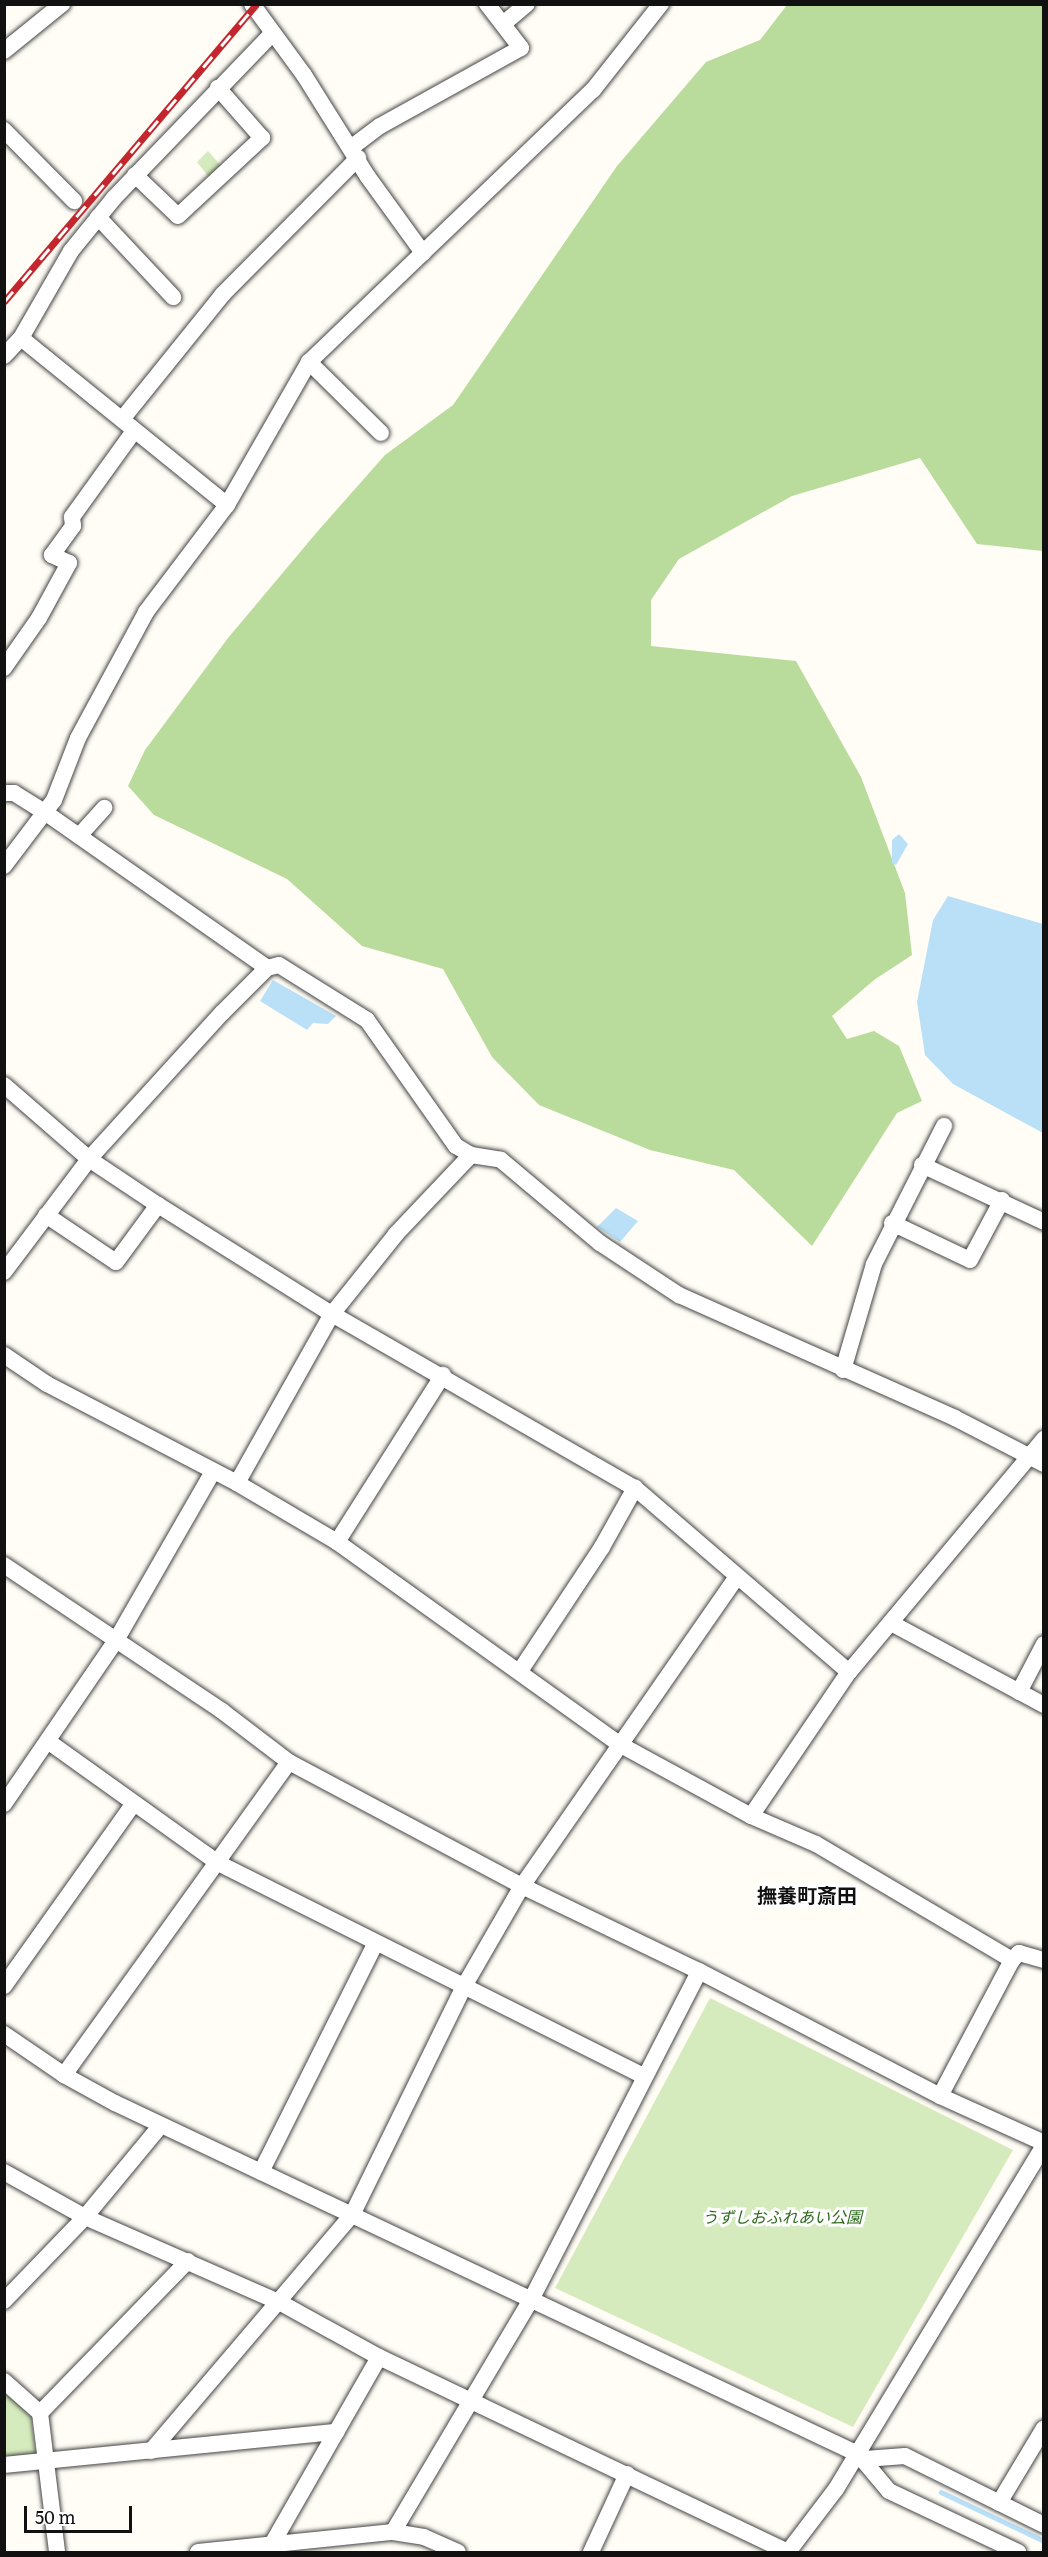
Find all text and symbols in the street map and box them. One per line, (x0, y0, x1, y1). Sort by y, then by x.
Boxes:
district label: 撫養町斎田 (757, 1882, 857, 1906)
park label: うずしおふれあい公園 (702, 2206, 862, 2226)
scale bar (27, 2494, 135, 2532)
text: 50 m (35, 2503, 76, 2530)

